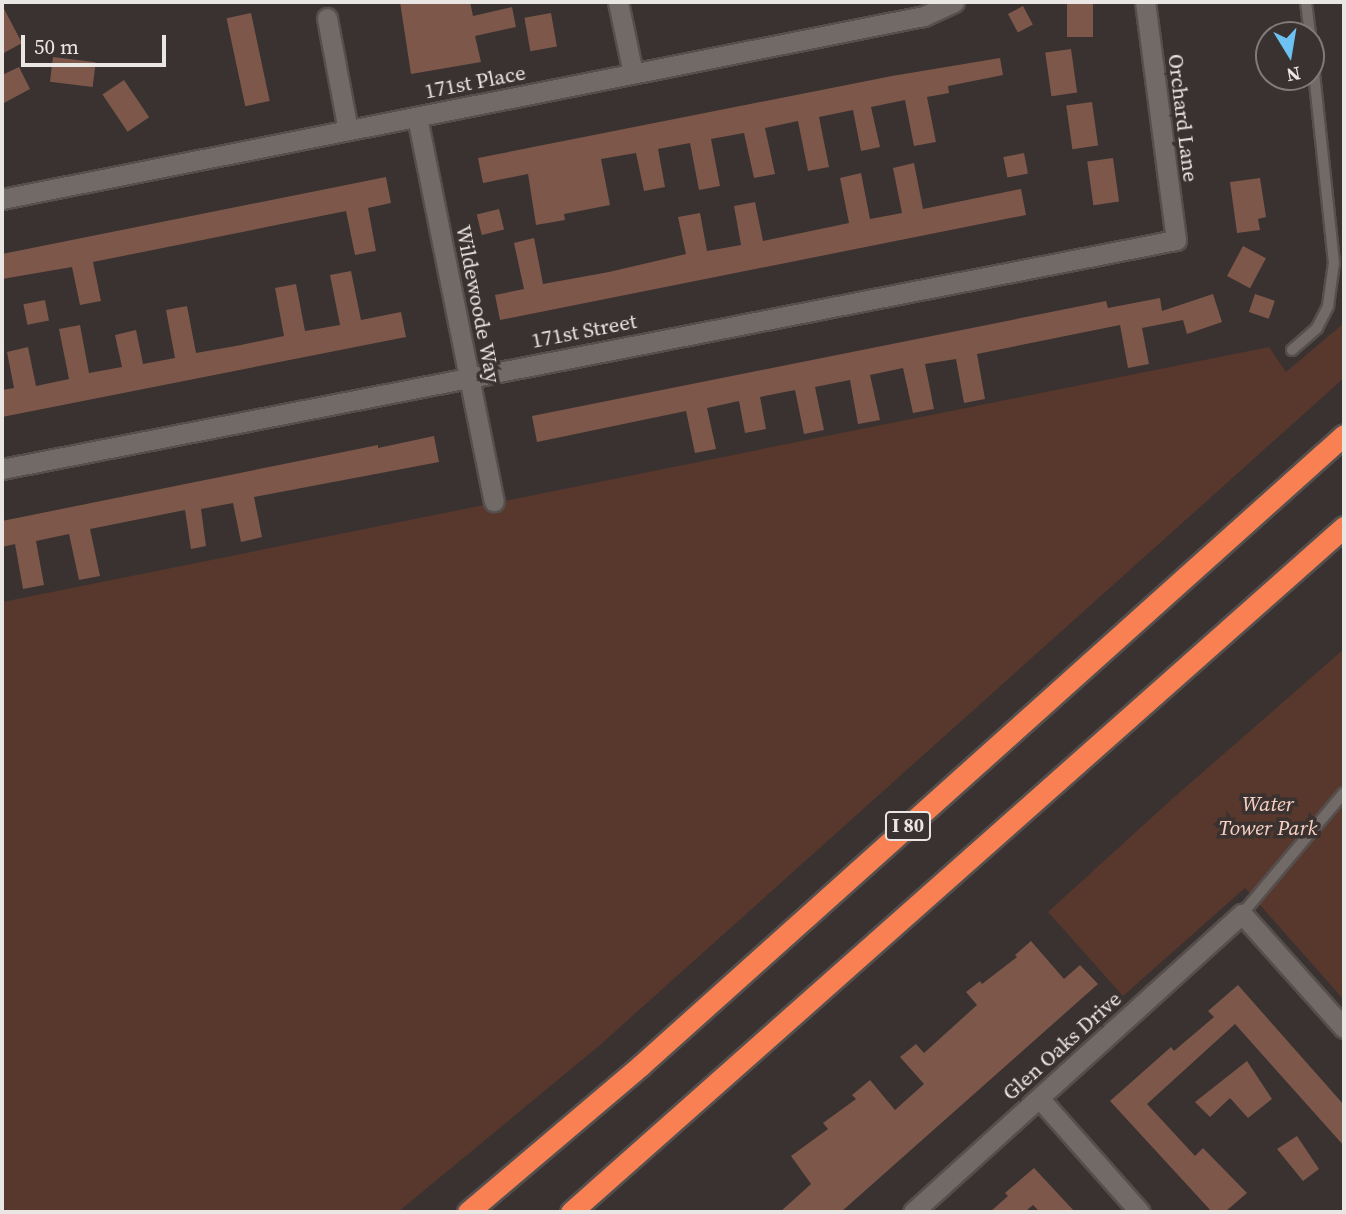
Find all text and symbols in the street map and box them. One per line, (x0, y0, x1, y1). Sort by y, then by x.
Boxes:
scale bar (24, 21, 170, 65)
north arrow (1255, 21, 1325, 91)
text: 50 m (34, 32, 79, 61)
street label: Orchard Lane (1163, 53, 1203, 183)
street label: 171st Place (422, 60, 528, 104)
text: N (1284, 61, 1303, 89)
street label: Wildewoode Way (450, 223, 506, 385)
street label: 171st Street (529, 308, 639, 354)
park label: Water Tower Park (1219, 791, 1317, 841)
road number: I 80 (884, 810, 932, 842)
street label: Glen Oaks Drive (998, 986, 1126, 1106)

